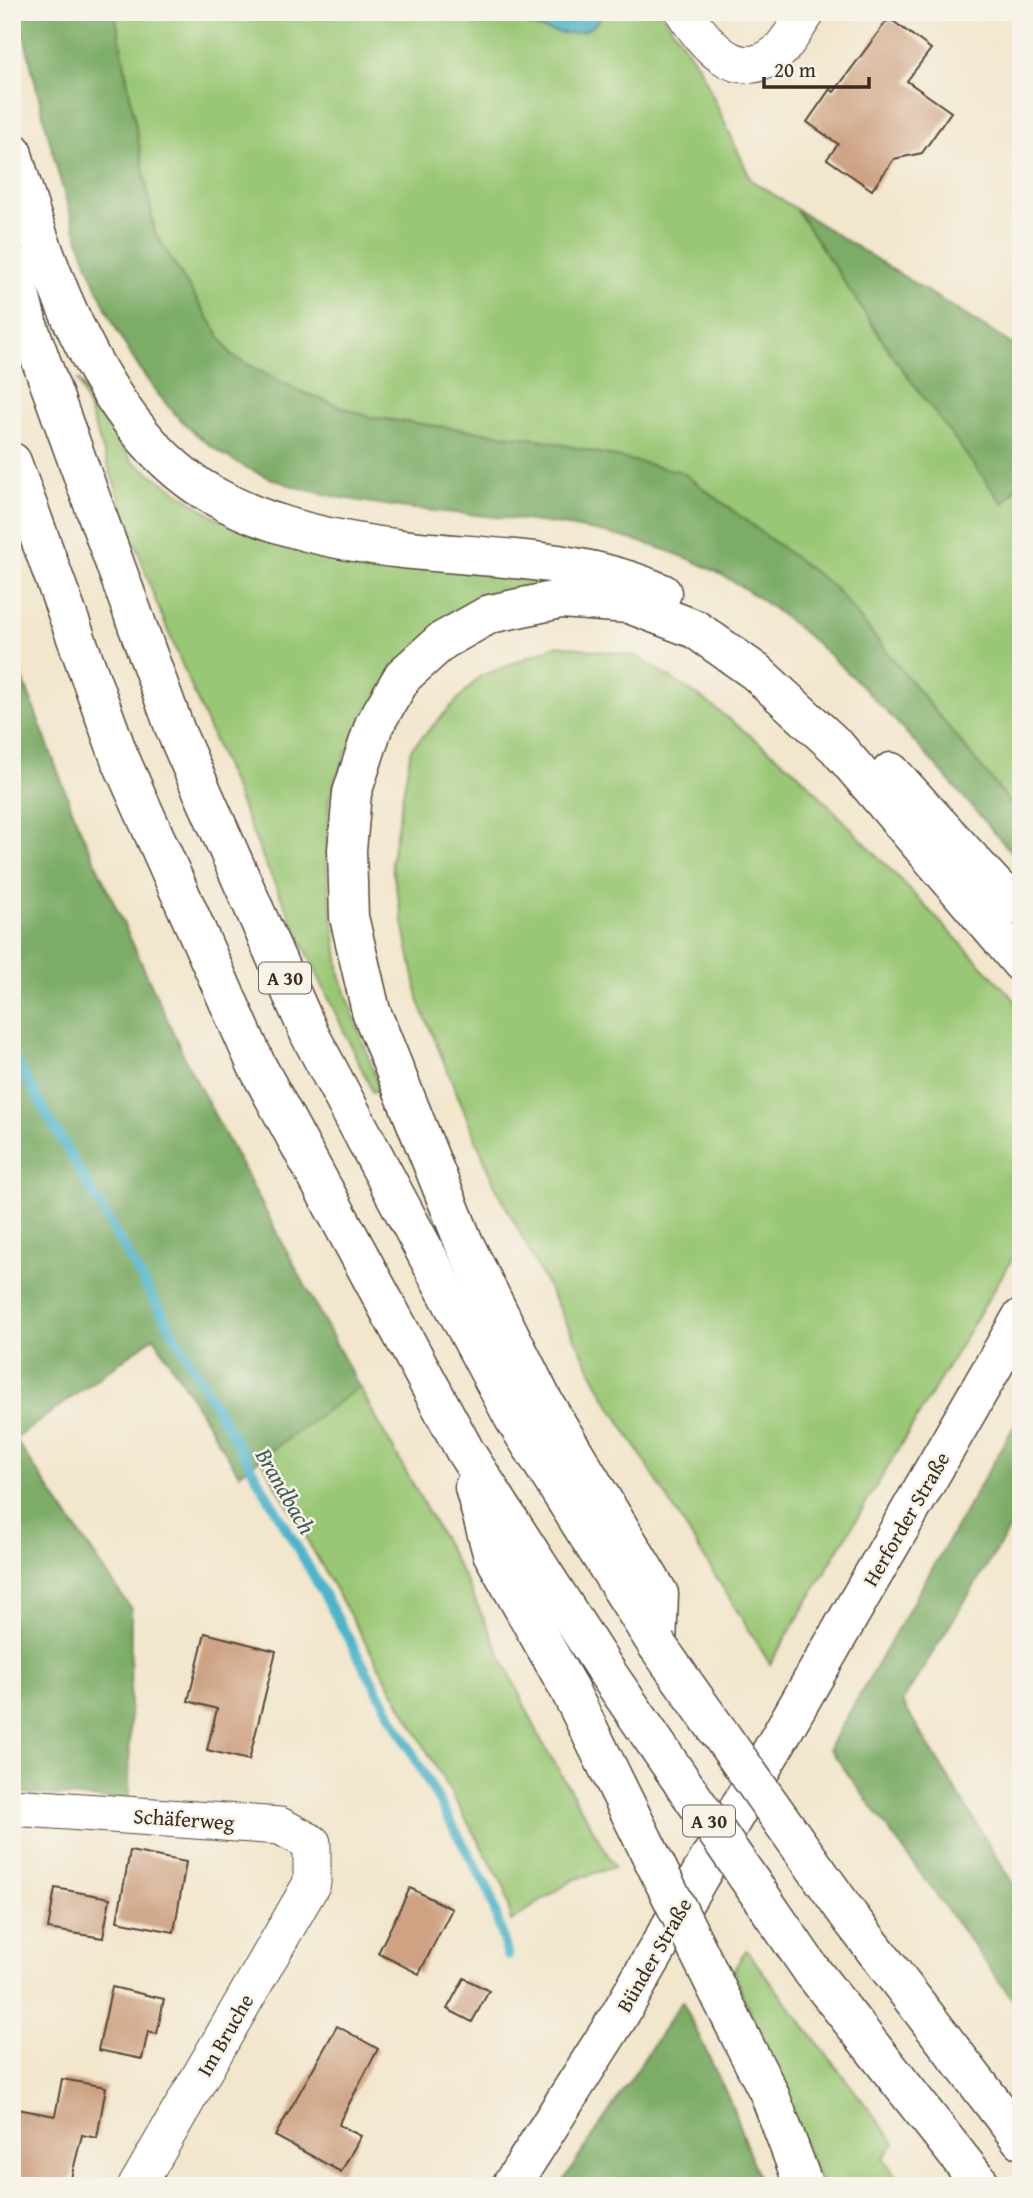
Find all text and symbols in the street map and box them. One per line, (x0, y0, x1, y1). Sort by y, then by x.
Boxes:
scale bar (764, 46, 869, 90)
text: 20 m (774, 54, 816, 85)
road number: A 30 (259, 962, 311, 994)
water label: Brandbach (247, 1441, 324, 1541)
street label: Herforder Straße (855, 1446, 957, 1592)
street label: Schäferweg (133, 1800, 236, 1838)
road number: A 30 (683, 1806, 735, 1837)
street label: Bünder Straße (609, 1892, 699, 2018)
street label: Im Bruche (189, 1988, 261, 2082)

